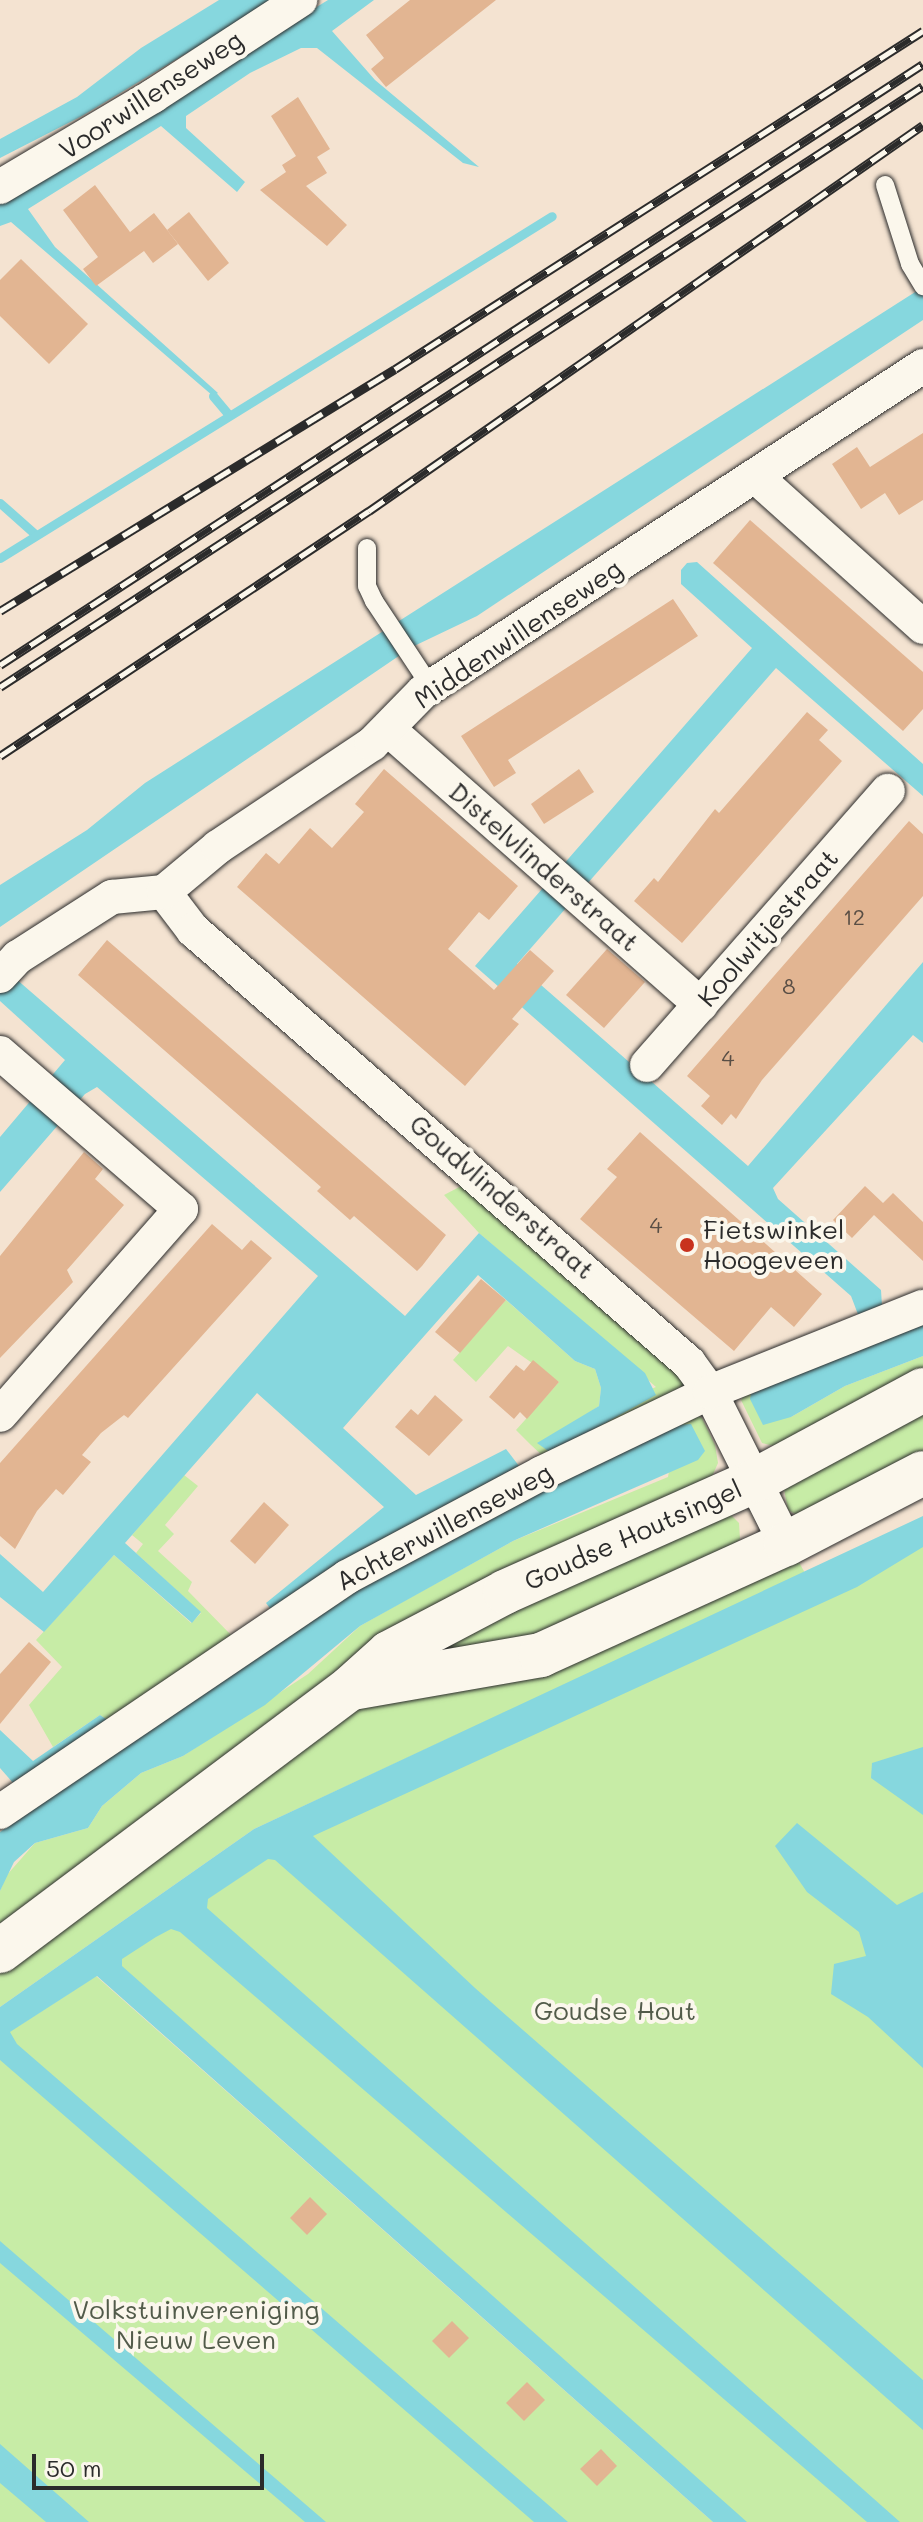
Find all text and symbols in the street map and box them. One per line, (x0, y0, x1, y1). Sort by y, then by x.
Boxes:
street label: Voorwillenseweg (53, 24, 249, 166)
street label: Middenwillenseweg (408, 553, 628, 715)
street label: Distelvlinderstraat (443, 776, 645, 958)
street label: Koolwitjestraat (691, 843, 845, 1013)
house number: 12 (843, 904, 865, 930)
house number: 8 (782, 973, 796, 999)
house number: 4 (722, 1045, 734, 1071)
street label: Goudvlinderstraat (403, 1108, 601, 1286)
house number: 4 (650, 1212, 662, 1238)
place label: Fietswinkel Hoogeveen (703, 1214, 845, 1276)
marker: Fietswinkel Hoogeveen (678, 1236, 696, 1254)
street label: Achterwillenseweg (331, 1457, 557, 1597)
street label: Goudse Houtsingel (519, 1473, 747, 1597)
park label: Goudse Hout (534, 1995, 696, 2027)
park label: Volkstuinvereniging Nieuw Leven (73, 2294, 319, 2356)
scale bar (36, 2438, 268, 2488)
text: 50 m (46, 2452, 102, 2483)

